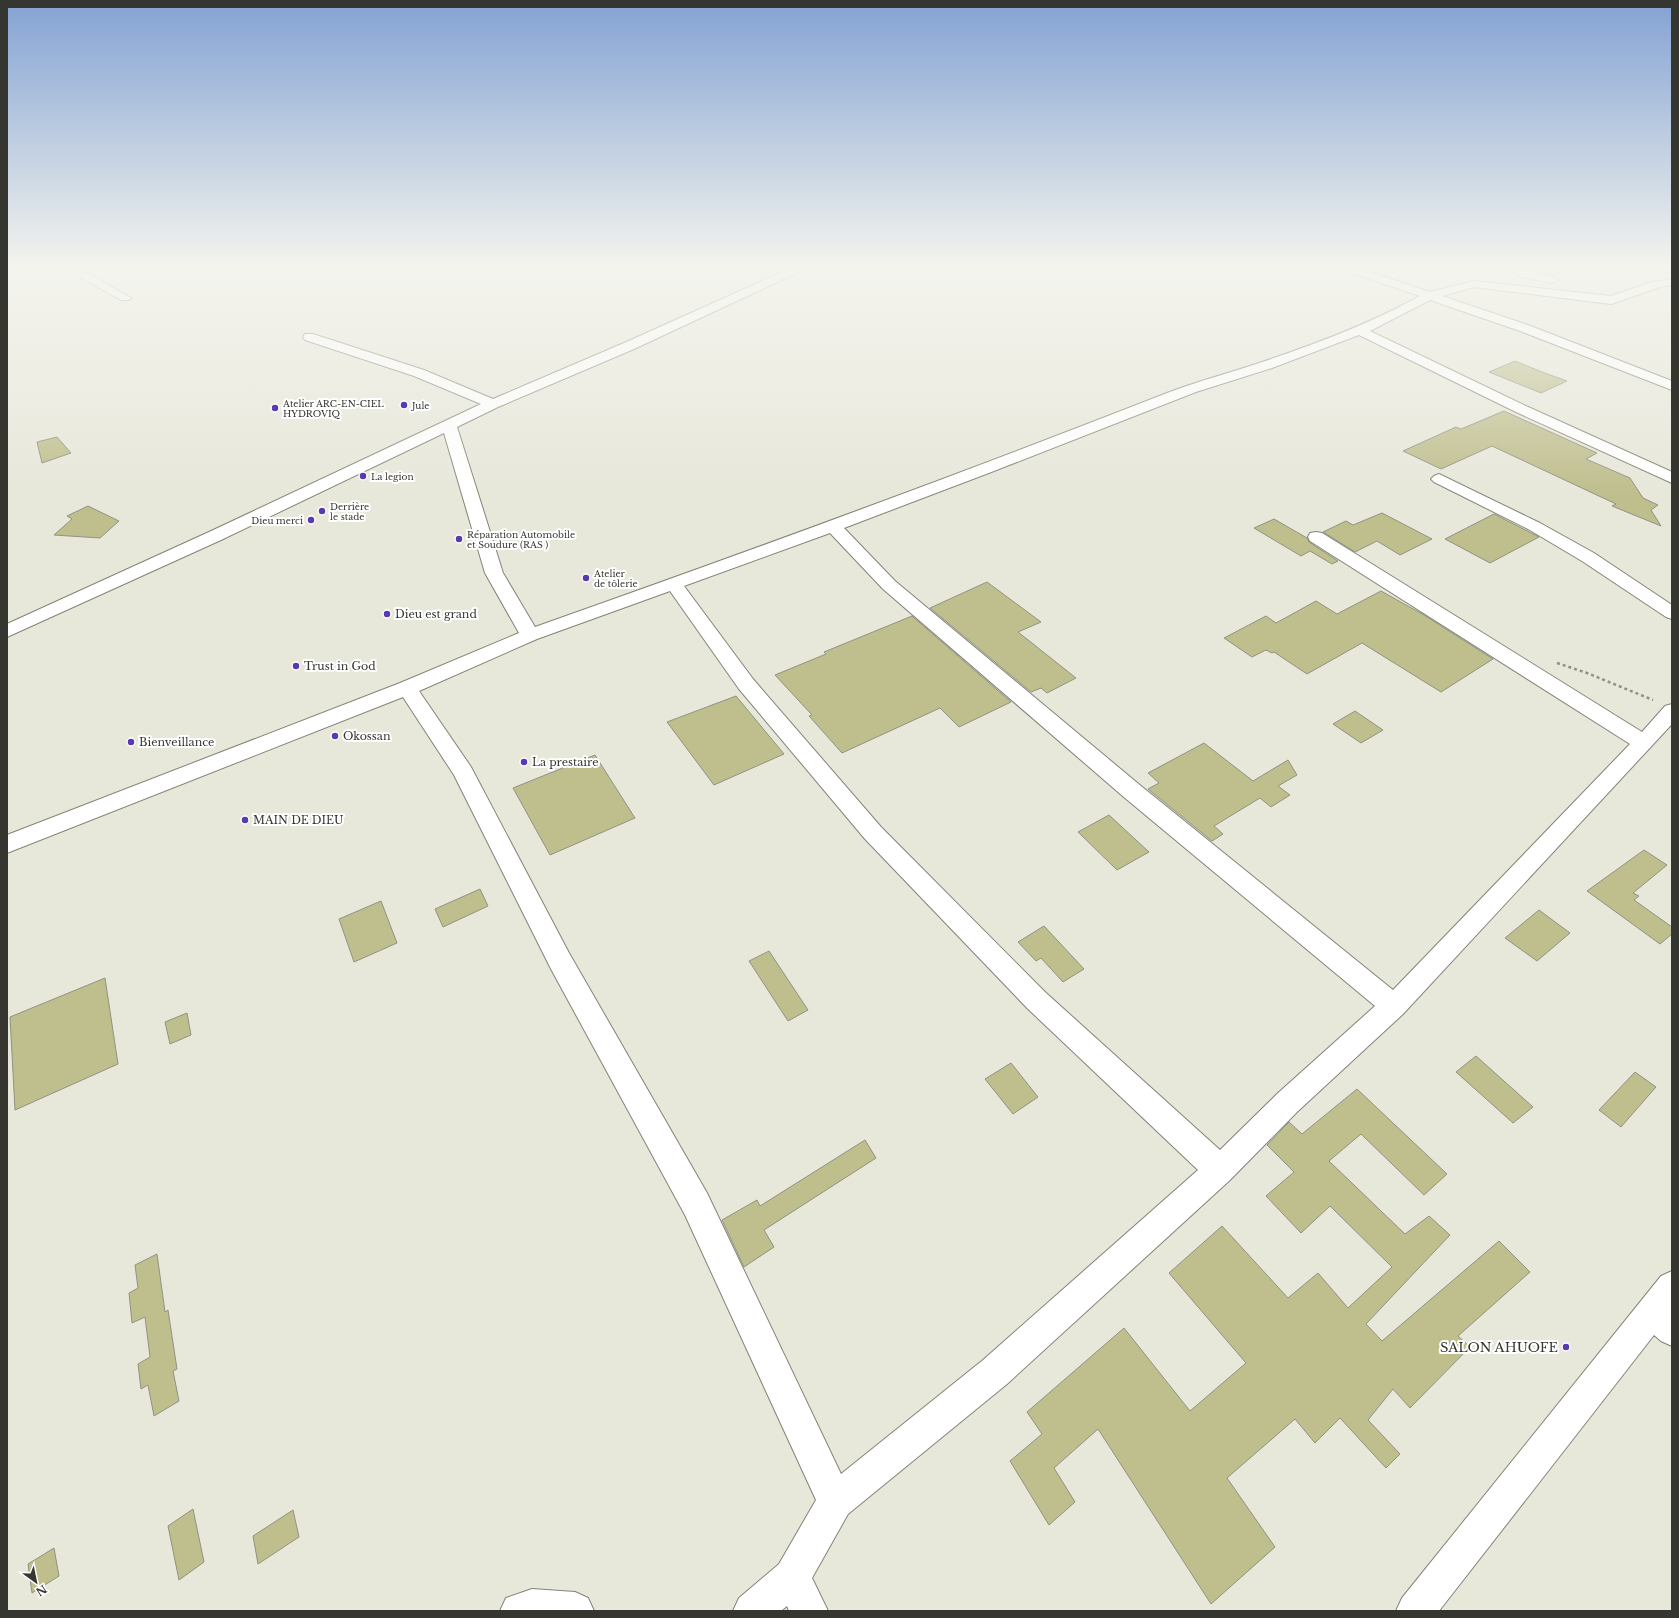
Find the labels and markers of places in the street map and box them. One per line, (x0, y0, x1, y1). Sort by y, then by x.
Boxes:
place label: Atelier ARC-EN-CIEL HYDROVIQ (282, 398, 384, 419)
marker: Jule (399, 400, 409, 410)
place label: Jule (411, 400, 429, 411)
marker: Atelier ARC-EN-CIEL HYDROVIQ (270, 403, 280, 413)
marker: La legion (358, 471, 368, 481)
place label: La legion (371, 471, 414, 482)
place label: Derrière le stade (330, 501, 369, 522)
marker: Derrière le stade (317, 506, 327, 516)
place label: Dieu merci (251, 515, 303, 526)
marker: Dieu merci (306, 515, 316, 525)
place label: Réparation Automobile et Soudure (RAS ) (467, 529, 575, 550)
marker: Réparation Automobile et Soudure (RAS ) (454, 534, 464, 544)
place label: Atelier de tôlerie (593, 568, 638, 589)
marker: Atelier de tôlerie (581, 573, 591, 583)
place label: Dieu est grand (395, 607, 477, 621)
marker: Dieu est grand (382, 609, 392, 619)
place label: Trust in God (304, 659, 376, 673)
marker: Trust in God (291, 661, 301, 671)
place label: Okossan (343, 729, 391, 743)
marker: Okossan (330, 731, 340, 741)
place label: Bienveillance (139, 735, 214, 749)
marker: Bienveillance (126, 737, 136, 747)
place label: La prestaire (532, 755, 598, 769)
marker: La prestaire (519, 757, 529, 767)
place label: MAIN DE DIEU (253, 813, 344, 827)
marker: MAIN DE DIEU (240, 815, 250, 825)
place label: SALON AHUOFE (1440, 1339, 1558, 1356)
marker: SALON AHUOFE (1561, 1342, 1571, 1352)

